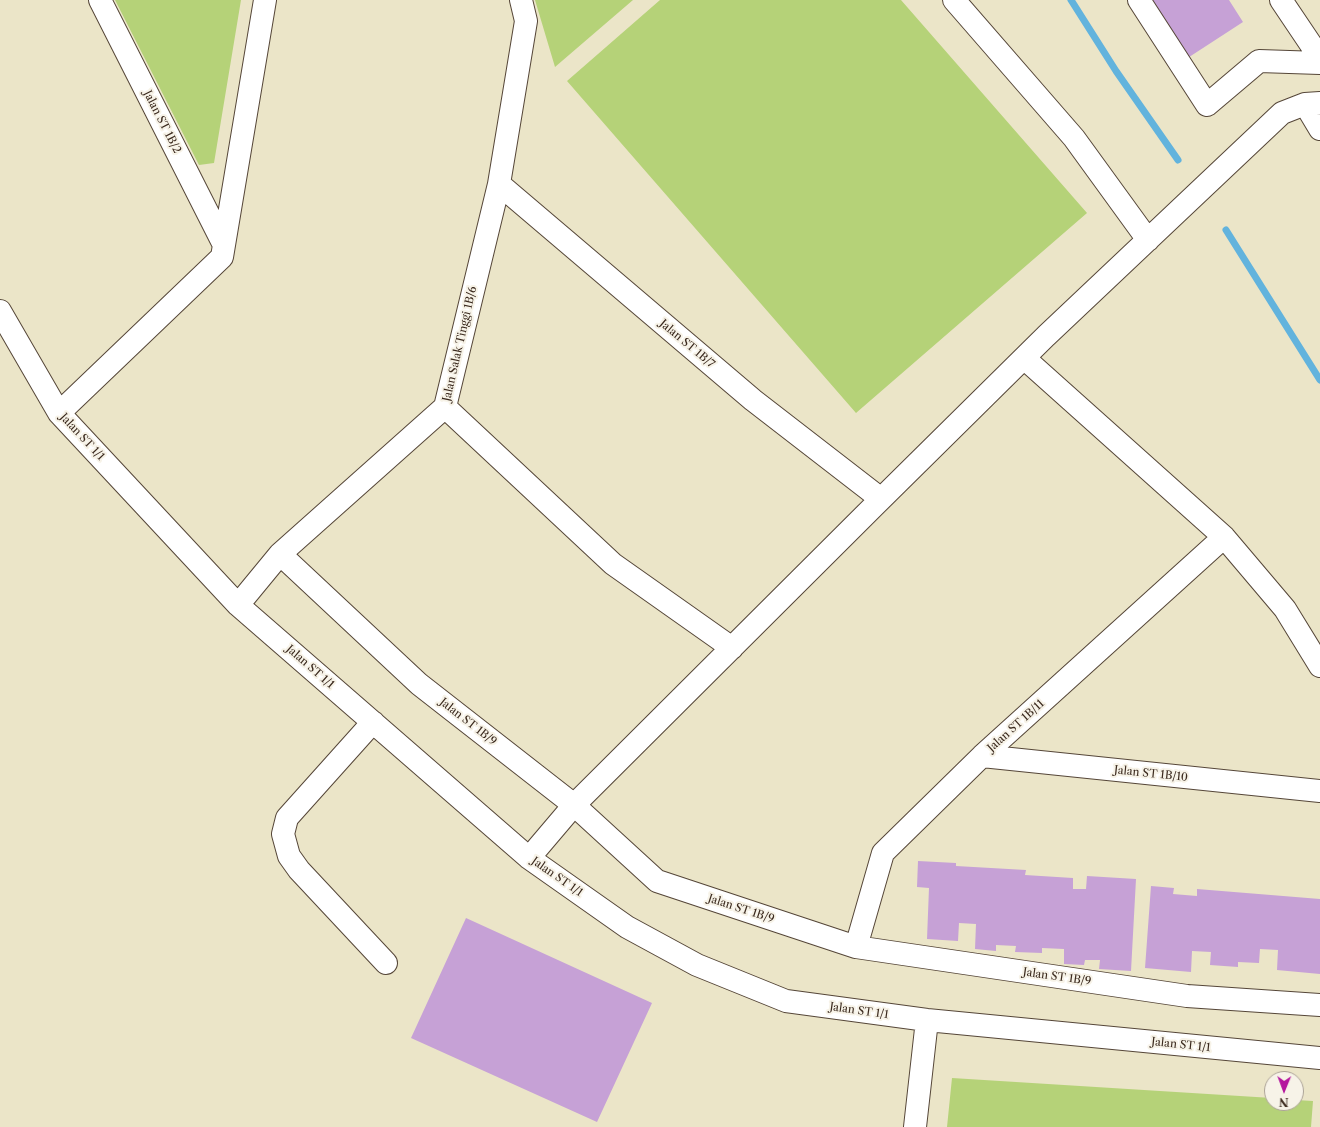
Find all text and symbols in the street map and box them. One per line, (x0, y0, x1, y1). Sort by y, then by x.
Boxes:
street label: Jalan ST 1B/2 (141, 88, 183, 156)
street label: Jalan Salak Tinggi 1B/6 (440, 285, 480, 403)
street label: Jalan ST 1B/7 (657, 317, 717, 371)
street label: Jalan ST 1/1 (57, 411, 107, 463)
street label: Jalan ST 1/1 (283, 643, 337, 691)
street label: Jalan ST 1B/9 (437, 696, 499, 748)
street label: Jalan ST 1B/11 (985, 697, 1047, 755)
street label: Jalan ST 1B/10 (1113, 764, 1189, 784)
street label: Jalan ST 1/1 (529, 855, 585, 899)
street label: Jalan ST 1B/9 (706, 892, 776, 926)
street label: Jalan ST 1B/9 (1022, 966, 1092, 988)
street label: Jalan ST 1/1 (829, 1000, 889, 1022)
street label: Jalan ST 1/1 (1151, 1035, 1211, 1055)
north arrow (1264, 1071, 1304, 1111)
text: N (1279, 1095, 1289, 1109)

